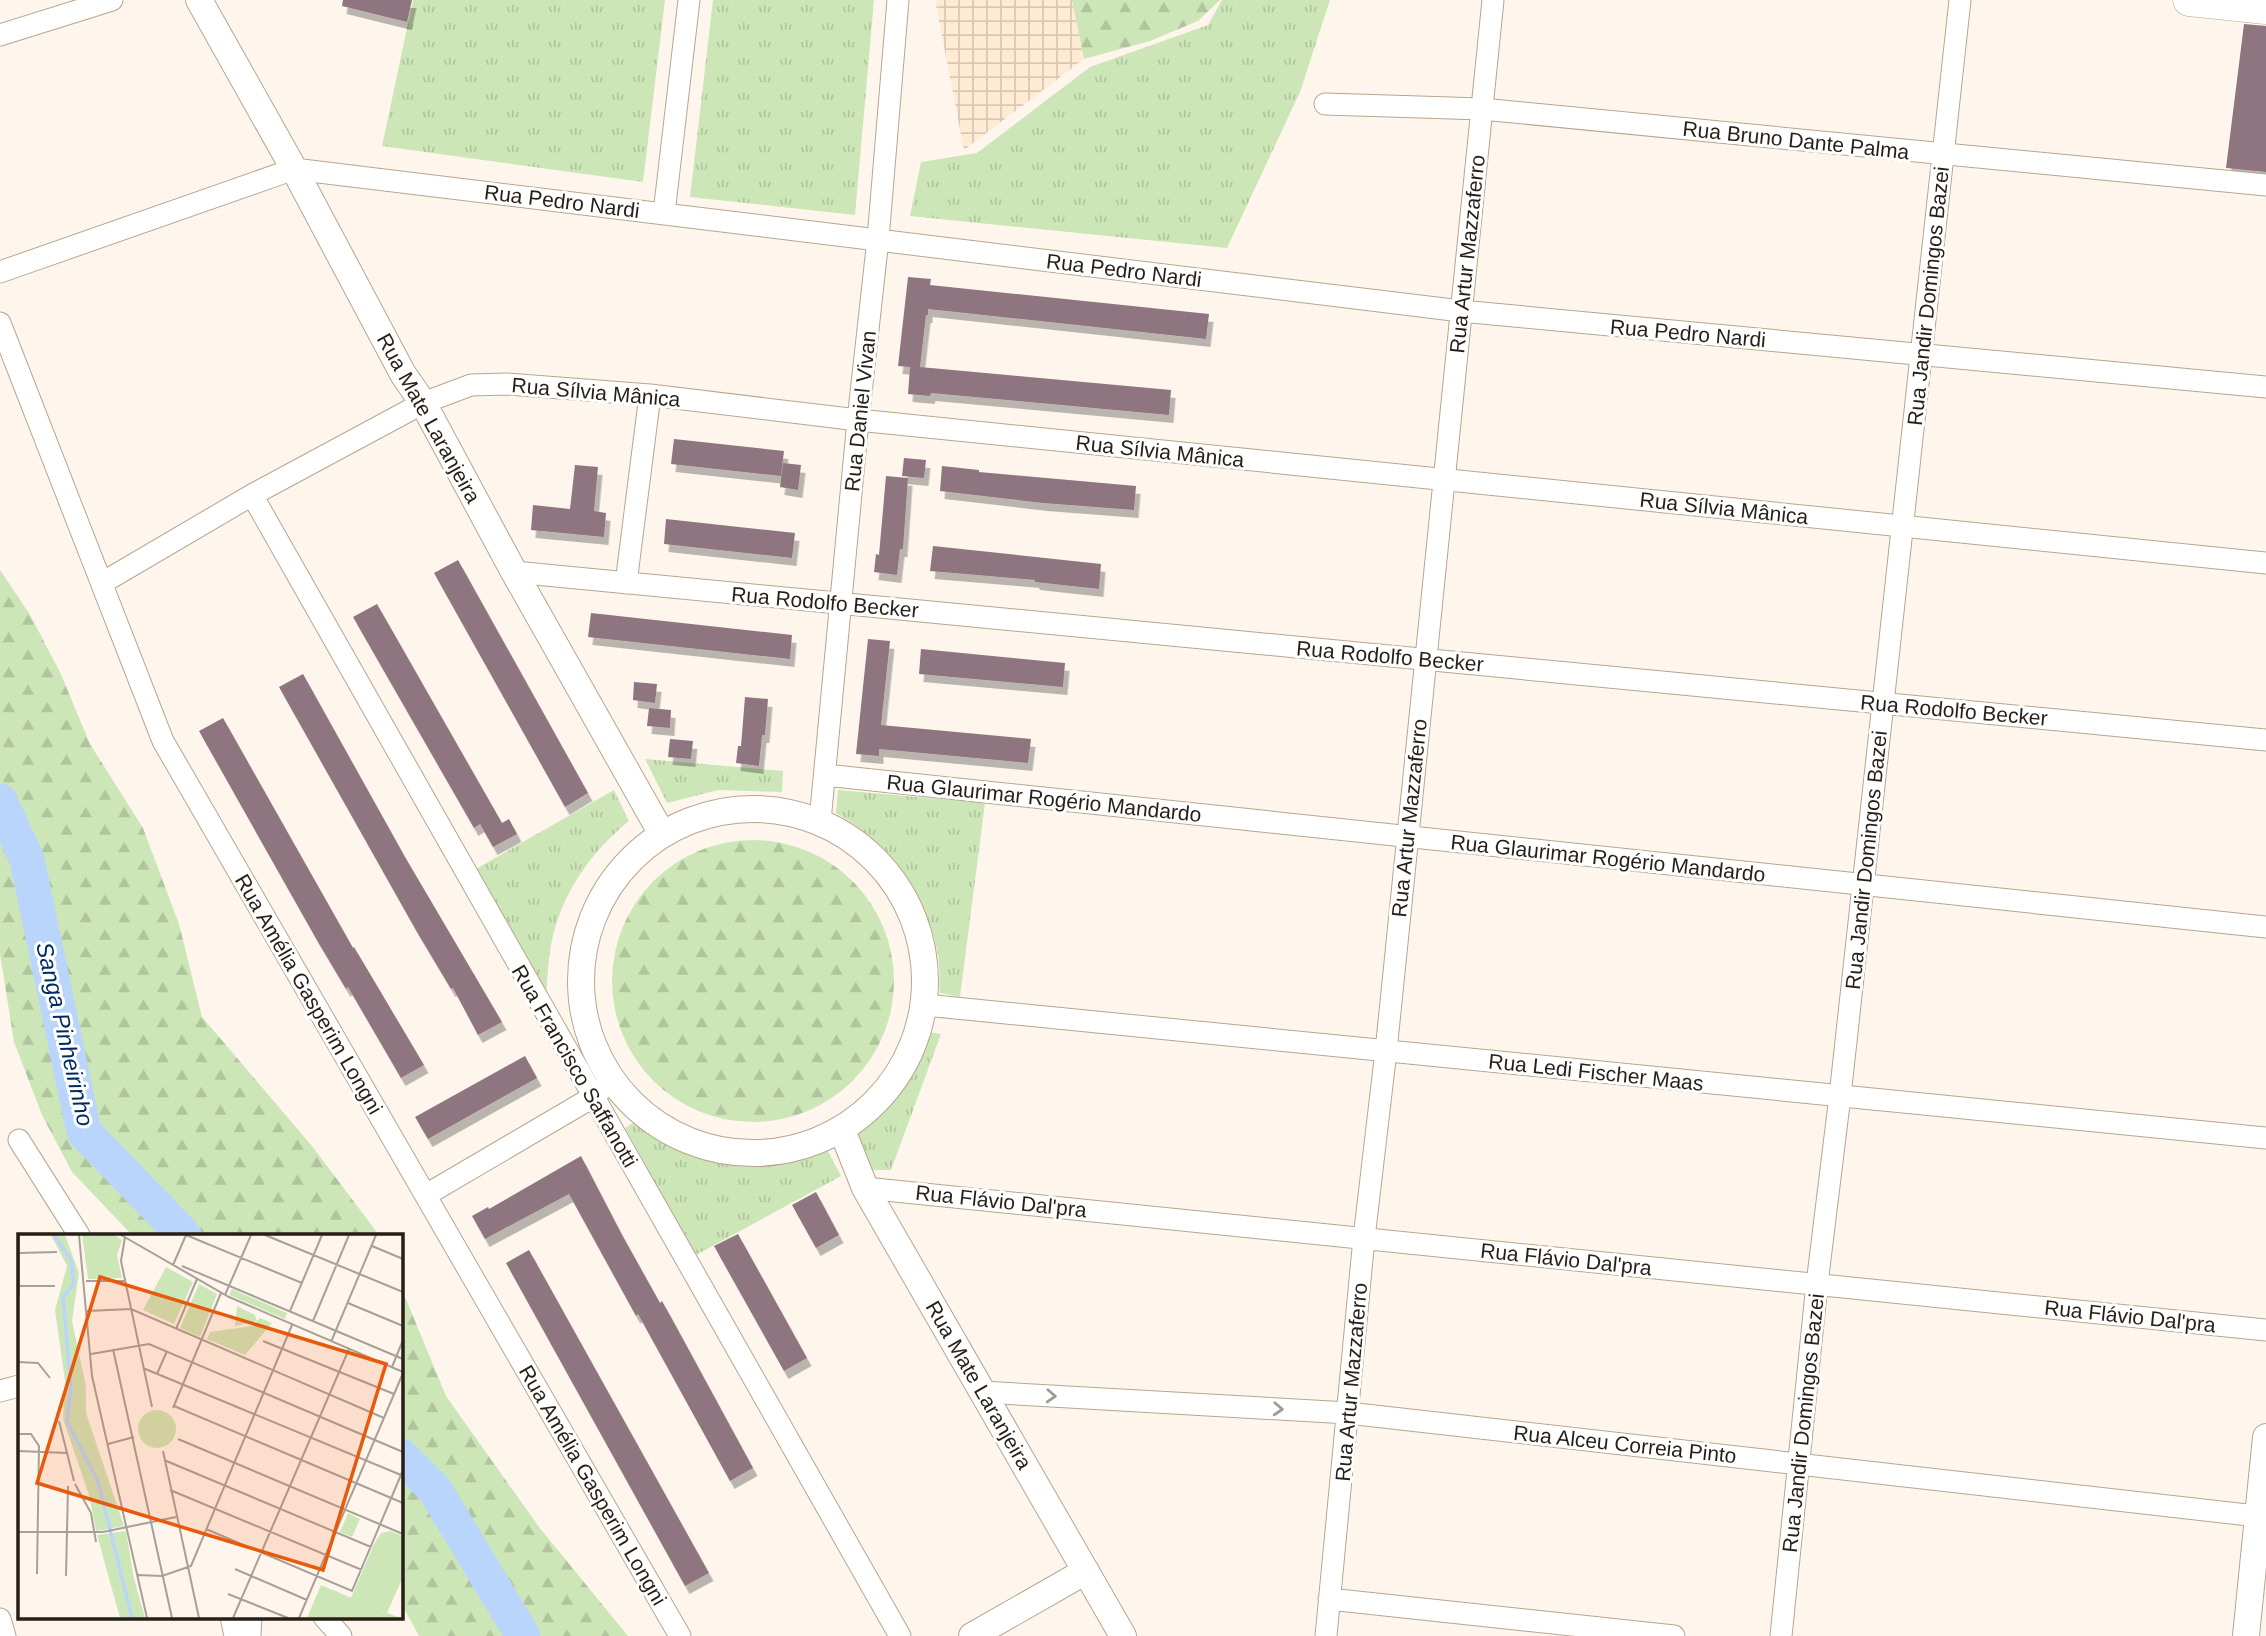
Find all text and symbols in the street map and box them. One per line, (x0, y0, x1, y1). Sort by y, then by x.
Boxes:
street label: Rua Bruno Dante Palma (1682, 117, 1911, 163)
street label: Rua Artur Mazzaferro (1445, 154, 1489, 354)
street label: Rua Jandir Domingos Bazei (1903, 165, 1953, 427)
street label: Rua Pedro Nardi (483, 180, 641, 222)
street label: Rua Pedro Nardi (1045, 249, 1203, 291)
street label: Rua Pedro Nardi (1609, 315, 1767, 351)
street label: Rua Mate Laranjeira (373, 329, 485, 507)
street label: Rua Daniel Vivan (840, 329, 880, 493)
street label: Rua Sílvia Mânica (511, 373, 682, 411)
street label: Rua Sílvia Mânica (1075, 431, 1246, 471)
street label: Rua Sílvia Mânica (1639, 488, 1810, 528)
street label: Rua Rodolfo Becker (730, 582, 920, 622)
street label: Rua Rodolfo Becker (1295, 636, 1485, 676)
street label: Rua Rodolfo Becker (1859, 690, 2049, 730)
street label: Rua Artur Mazzaferro (1387, 718, 1431, 918)
street label: Rua Jandir Domingos Bazei (1841, 729, 1891, 991)
street label: Rua Glaurimar Rogério Mandardo (886, 770, 1202, 826)
street label: Rua Glaurimar Rogério Mandardo (1450, 830, 1766, 886)
street label: Rua Amélia Gasperim Longni (231, 870, 387, 1118)
water label: Sanga Pinheirinho (31, 939, 99, 1129)
street label: Rua Francisco Saffanotti (508, 961, 642, 1171)
street label: Rua Ledi Fischer Maas (1487, 1049, 1705, 1095)
street label: Rua Flávio Dal'pra (914, 1181, 1088, 1221)
inset map (18, 1234, 402, 1618)
street label: Rua Flávio Dal'pra (1479, 1239, 1653, 1279)
street label: Rua Artur Mazzaferro (1331, 1282, 1371, 1482)
street label: Rua Jandir Domingos Bazei (1778, 1292, 1828, 1554)
street label: Rua Flávio Dal'pra (2043, 1296, 2217, 1336)
street label: Rua Mate Laranjeira (921, 1297, 1037, 1473)
street label: Rua Amélia Gasperim Longni (515, 1361, 671, 1609)
one-way arrow (1045, 1388, 1056, 1403)
one-way arrow (1272, 1401, 1283, 1416)
street label: Rua Alceu Correia Pinto (1512, 1421, 1738, 1467)

